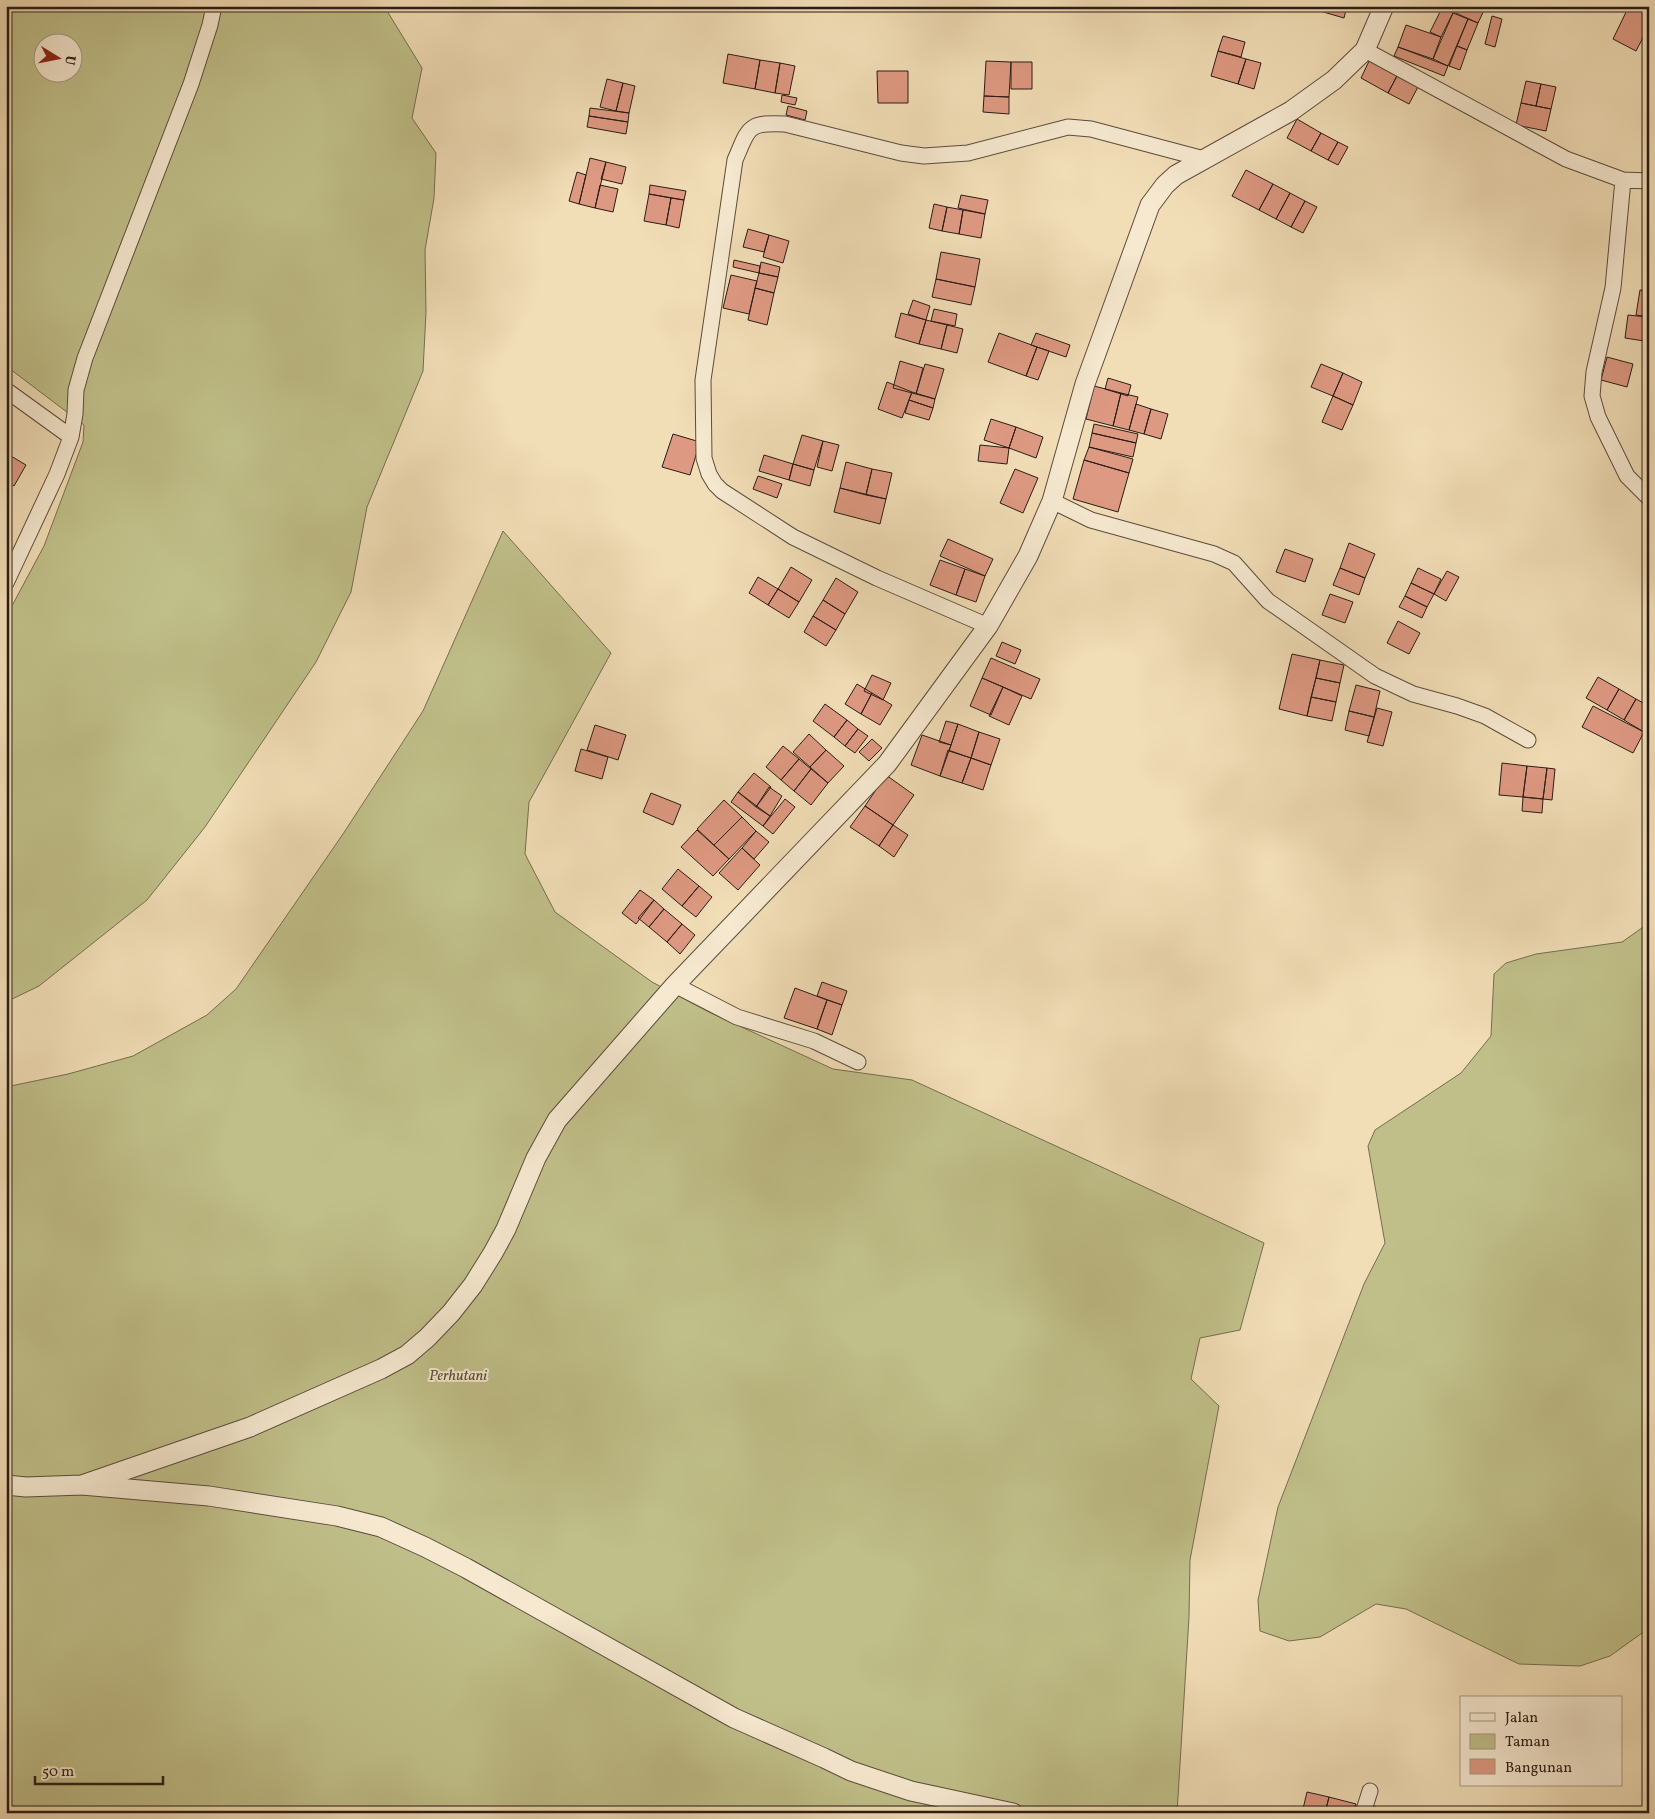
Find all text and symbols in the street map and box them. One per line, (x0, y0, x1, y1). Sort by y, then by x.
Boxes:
north arrow (32, 32, 82, 82)
text: U (59, 54, 80, 67)
park label: Perhutani (429, 1366, 487, 1387)
legend (1460, 1696, 1622, 1786)
text: Jalan (1505, 1708, 1538, 1729)
text: Taman (1505, 1732, 1550, 1753)
scale bar (35, 1754, 162, 1786)
text: Bangunan (1505, 1758, 1572, 1779)
text: 50 m (42, 1762, 74, 1783)

